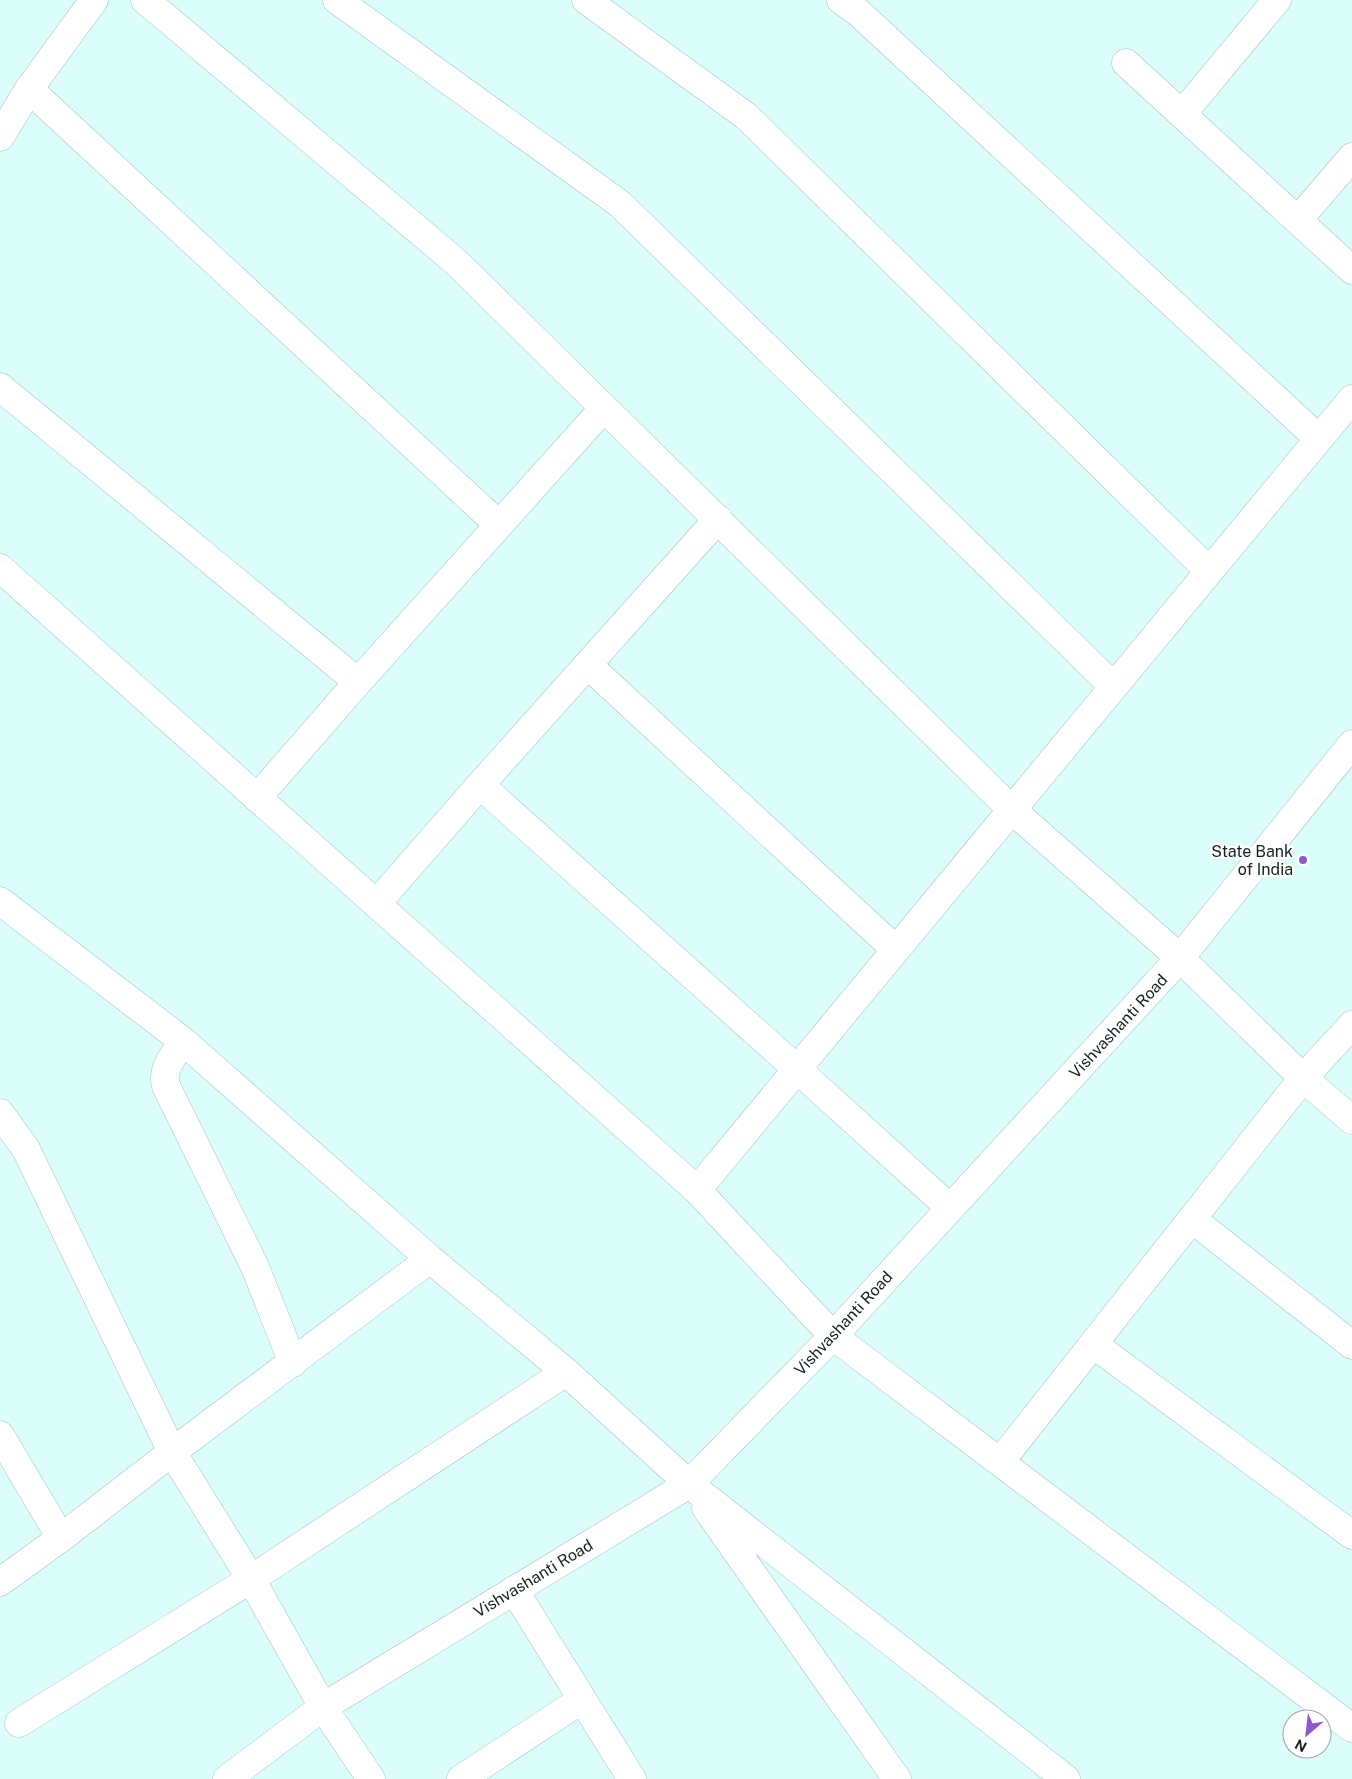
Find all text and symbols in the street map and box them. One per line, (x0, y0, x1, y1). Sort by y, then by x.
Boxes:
place label: State Bank of India (1211, 842, 1293, 879)
marker: State Bank of India (1297, 854, 1309, 866)
street label: Vishvashanti Road (1065, 970, 1171, 1082)
street label: Vishvashanti Road (790, 1267, 896, 1379)
street label: Vishvashanti Road (470, 1535, 596, 1621)
north arrow (1282, 1709, 1332, 1759)
text: N (1292, 1736, 1309, 1755)

